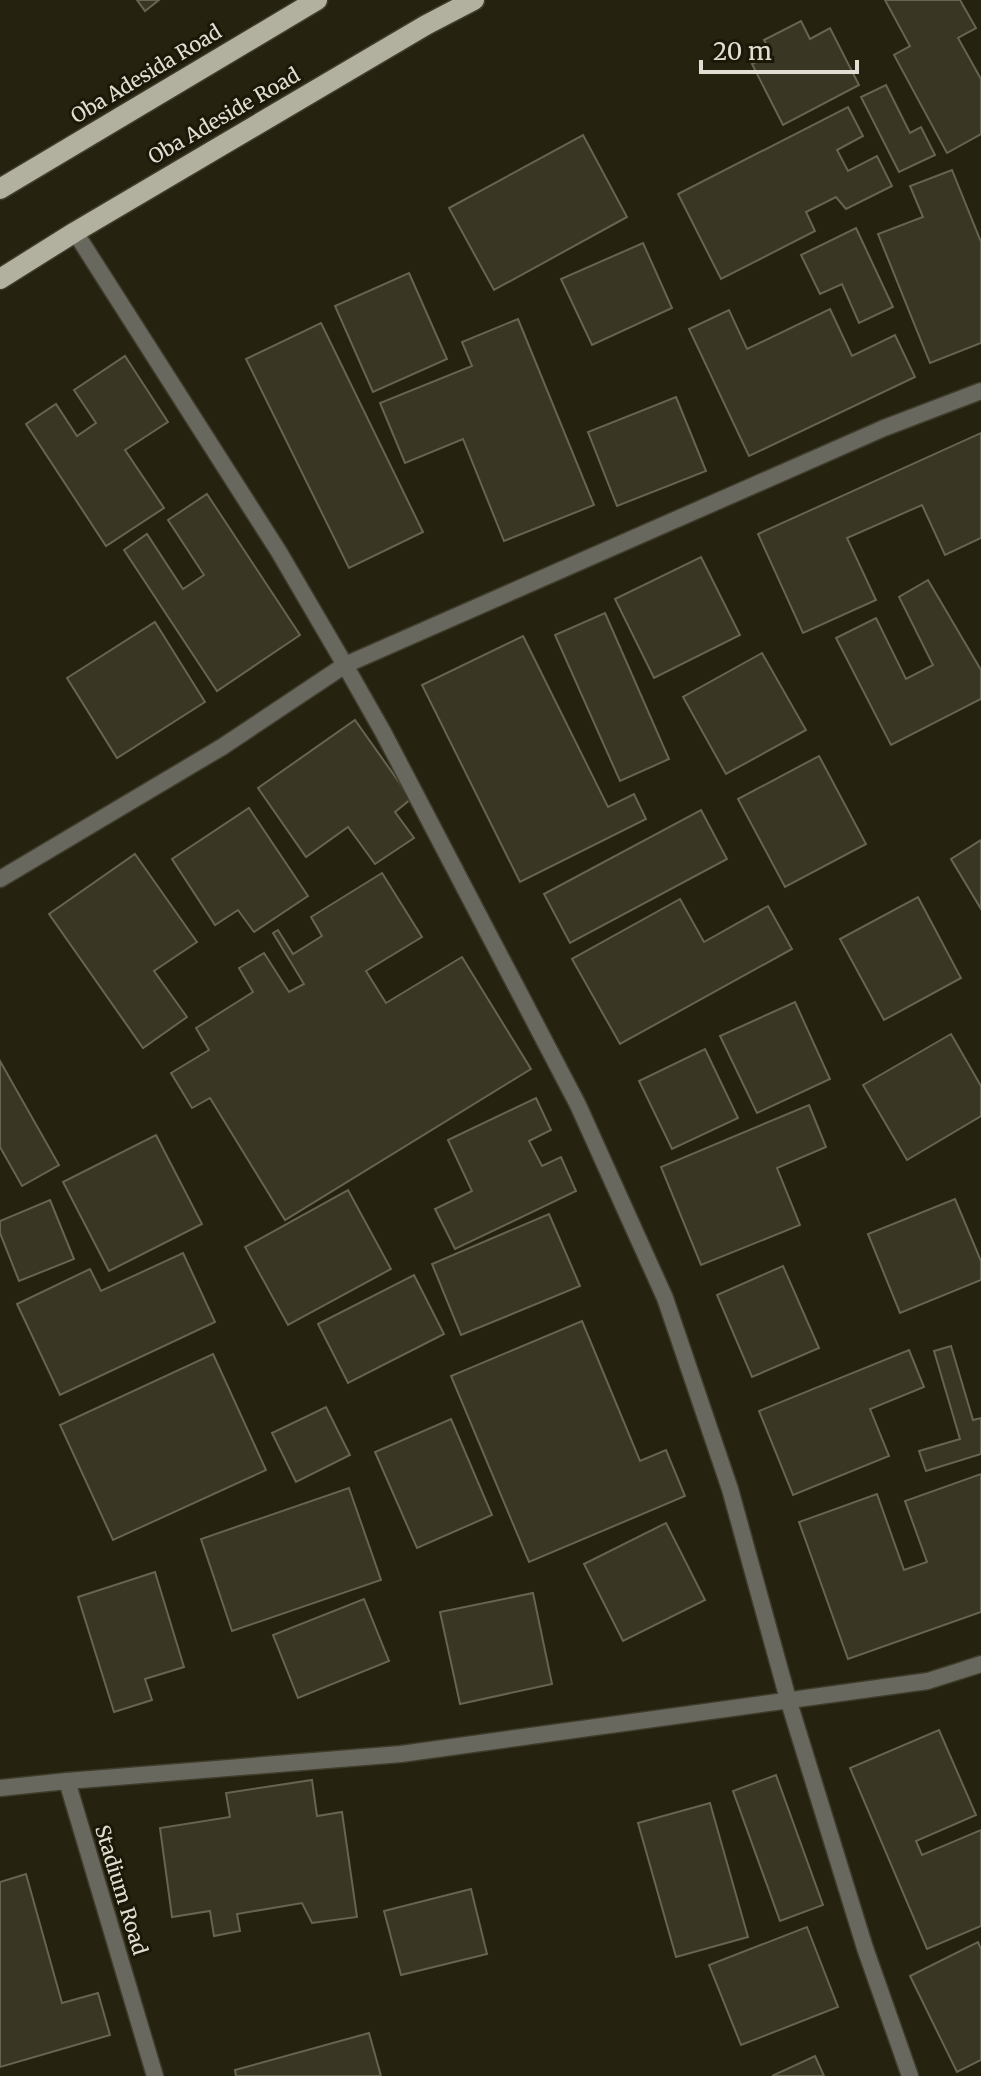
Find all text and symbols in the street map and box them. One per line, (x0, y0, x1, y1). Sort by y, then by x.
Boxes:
street label: Oba Adesida Road (66, 19, 226, 128)
scale bar (701, 24, 857, 74)
text: 20 m (713, 36, 772, 67)
street label: Oba Adeside Road (143, 62, 304, 169)
street label: Stadium Road (90, 1822, 153, 1958)

